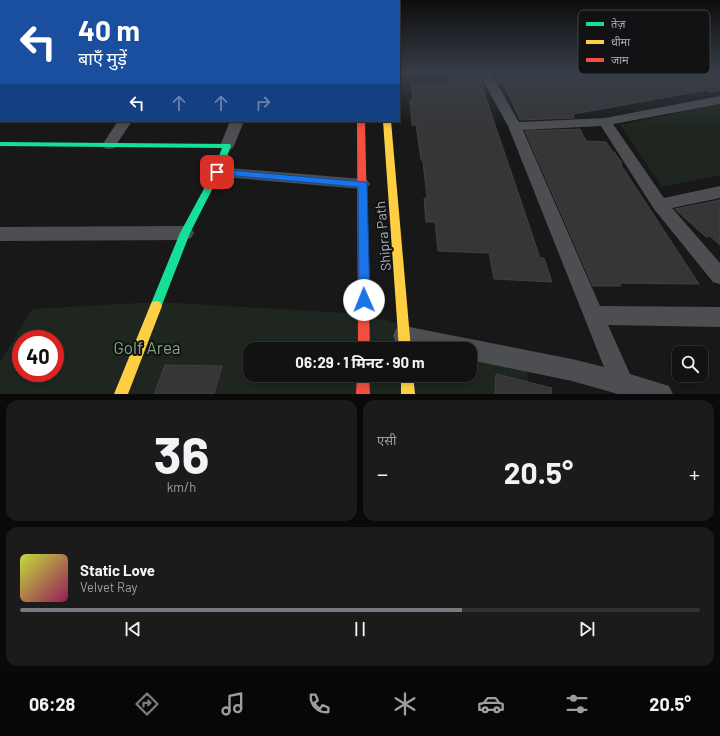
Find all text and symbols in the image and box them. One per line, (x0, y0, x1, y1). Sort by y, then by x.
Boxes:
legend (578, 10, 710, 74)
text: 40 m (78, 13, 140, 47)
icon: left (12, 16, 64, 68)
text: तेज़ (611, 17, 626, 30)
text: धीमा (611, 35, 630, 48)
text: बाएँ मुड़ें (78, 47, 127, 69)
text: जाम (611, 53, 629, 66)
icon: left (126, 92, 148, 114)
icon: ahead (168, 92, 190, 114)
icon: ahead (210, 92, 232, 114)
icon: right (252, 92, 274, 114)
pin (200, 155, 234, 189)
icon: arrive (206, 161, 228, 183)
street label: Shipra Path (371, 200, 394, 272)
position arrow (343, 279, 385, 321)
speed limit sign: 40 (12, 330, 64, 382)
park label: Golf Area (113, 337, 181, 357)
map controls (672, 346, 708, 382)
button: search (672, 346, 708, 382)
text: 06:29 · 1 मिनट · 90 m (295, 353, 425, 371)
text: 36 (153, 422, 210, 484)
text: एसी (377, 432, 396, 448)
text: 20.5° (504, 454, 573, 490)
text: − (377, 460, 388, 486)
text: + (689, 460, 700, 486)
text: km/h (167, 479, 196, 495)
text: Static Love (80, 561, 155, 579)
text: Velvet Ray (80, 579, 138, 595)
icon: previous (122, 618, 144, 640)
icon: pause (349, 618, 371, 640)
icon: next (576, 618, 598, 640)
icon: directions (133, 690, 161, 718)
icon: music (219, 690, 247, 718)
icon: phone (305, 690, 333, 718)
icon: climate (391, 690, 419, 718)
icon: car (477, 690, 505, 718)
icon: filters (563, 690, 591, 718)
text: 06:28 (29, 693, 75, 715)
text: 20.5° (649, 693, 691, 715)

